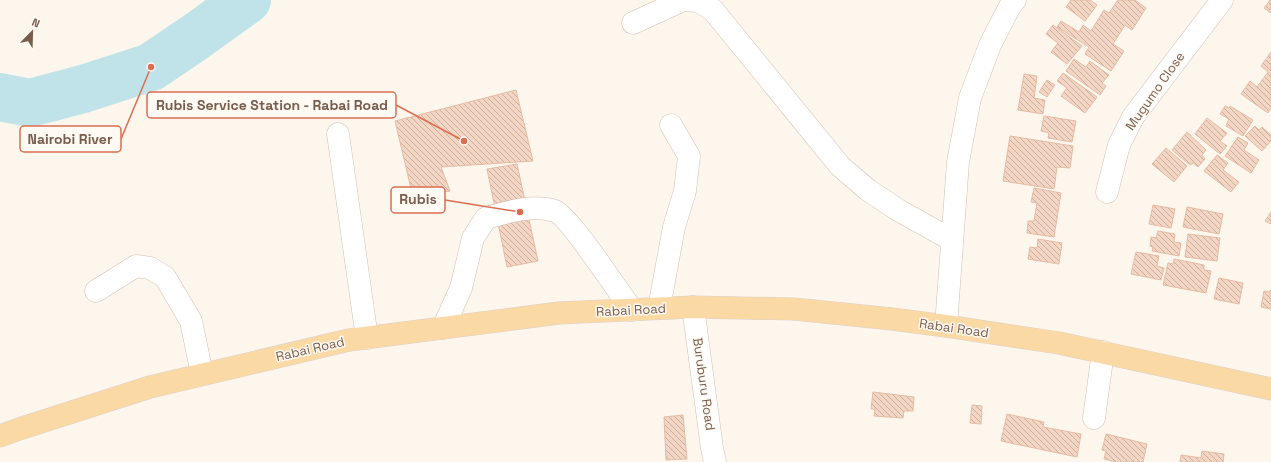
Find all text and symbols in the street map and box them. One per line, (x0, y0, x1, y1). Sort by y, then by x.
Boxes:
north arrow (12, 12, 52, 52)
text: N (30, 15, 42, 31)
street label: Mugumo Close (1122, 48, 1188, 134)
callout: Rubis Service Station - Rabai Road (147, 92, 396, 118)
text: Rubis Service Station - Rabai Road (156, 96, 388, 114)
callout: Nairobi River (20, 126, 121, 152)
text: Nairobi River (28, 130, 113, 148)
callout: Rubis (391, 187, 445, 213)
text: Rubis (399, 190, 437, 208)
street label: Rabai Road (596, 300, 666, 320)
street label: Rabai Road (918, 315, 990, 341)
street label: Rabai Road (274, 333, 346, 365)
street label: Buruburu Road (689, 336, 719, 432)

